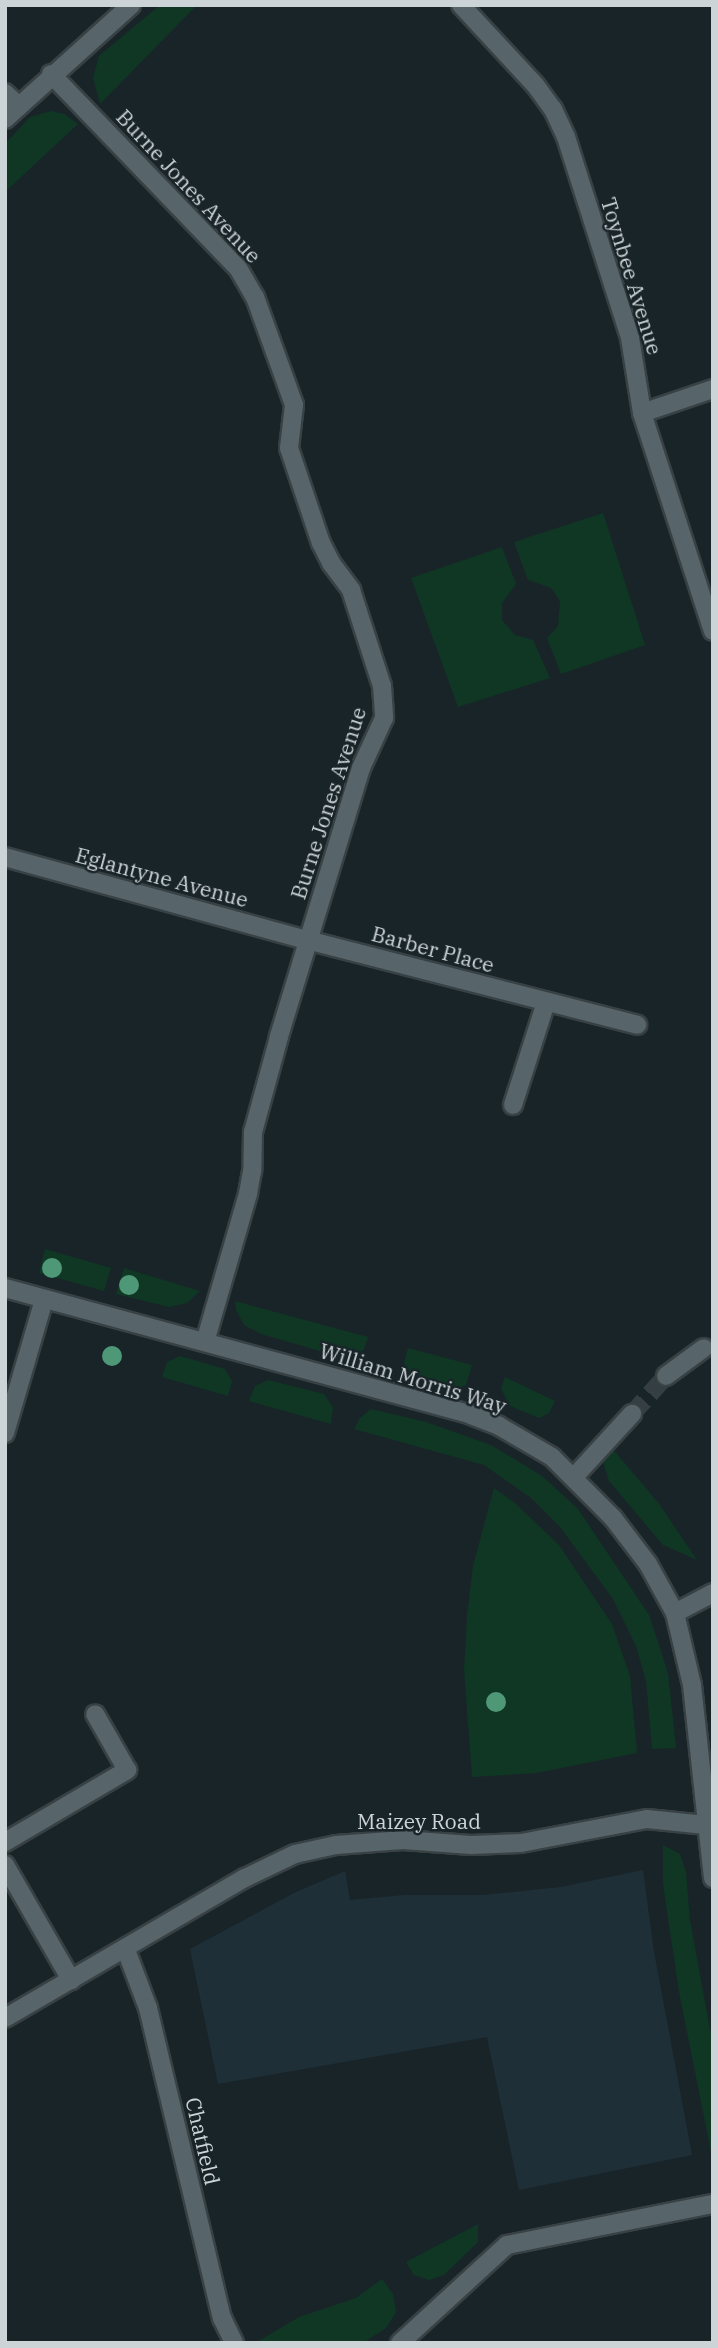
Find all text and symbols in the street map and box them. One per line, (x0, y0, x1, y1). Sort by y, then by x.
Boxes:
street label: Burne Jones Avenue (111, 104, 267, 268)
street label: Toynbee Avenue (596, 194, 668, 358)
street label: Burne Jones Avenue (285, 704, 371, 902)
street label: Eglantyne Avenue (73, 842, 251, 912)
street label: Barber Place (369, 921, 497, 977)
street label: William Morris Way (316, 1338, 510, 1418)
street label: Maizey Road (357, 1808, 481, 1834)
street label: Chatfield (181, 2095, 225, 2187)

